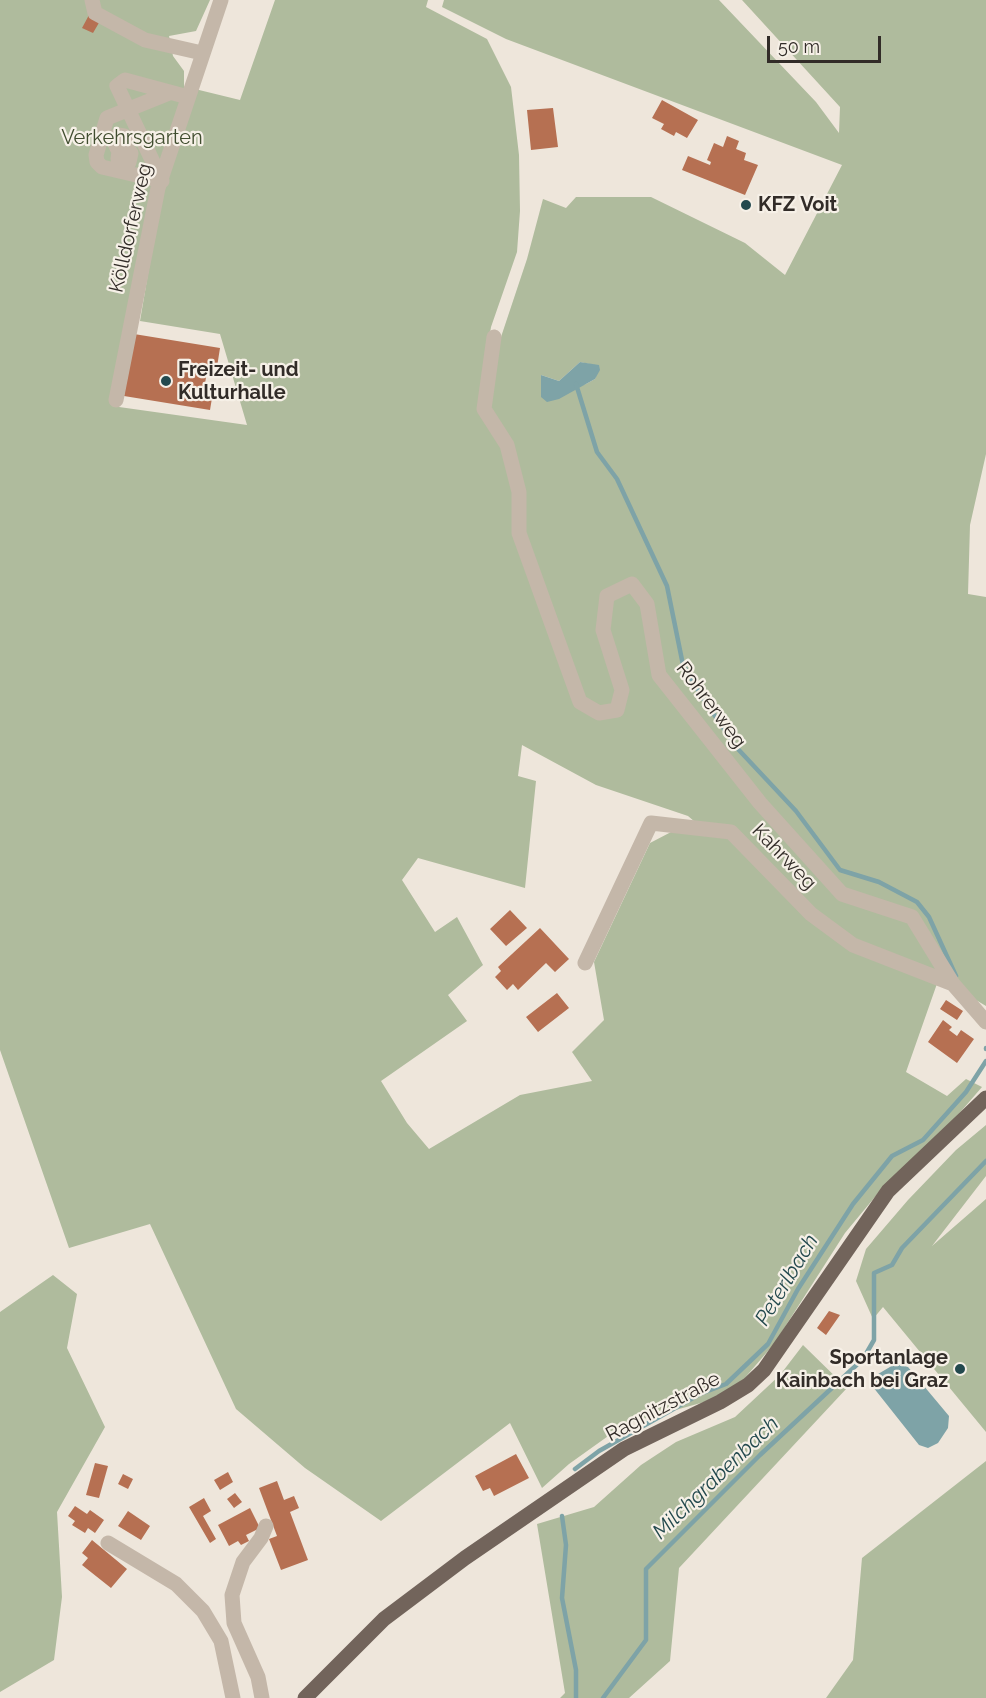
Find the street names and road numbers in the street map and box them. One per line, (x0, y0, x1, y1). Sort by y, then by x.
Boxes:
street label: Kölldorferweg (105, 161, 157, 295)
street label: Rohrerweg (671, 657, 751, 753)
street label: Kahrweg (747, 819, 821, 895)
street label: Ragnitzstraße (602, 1367, 724, 1447)

